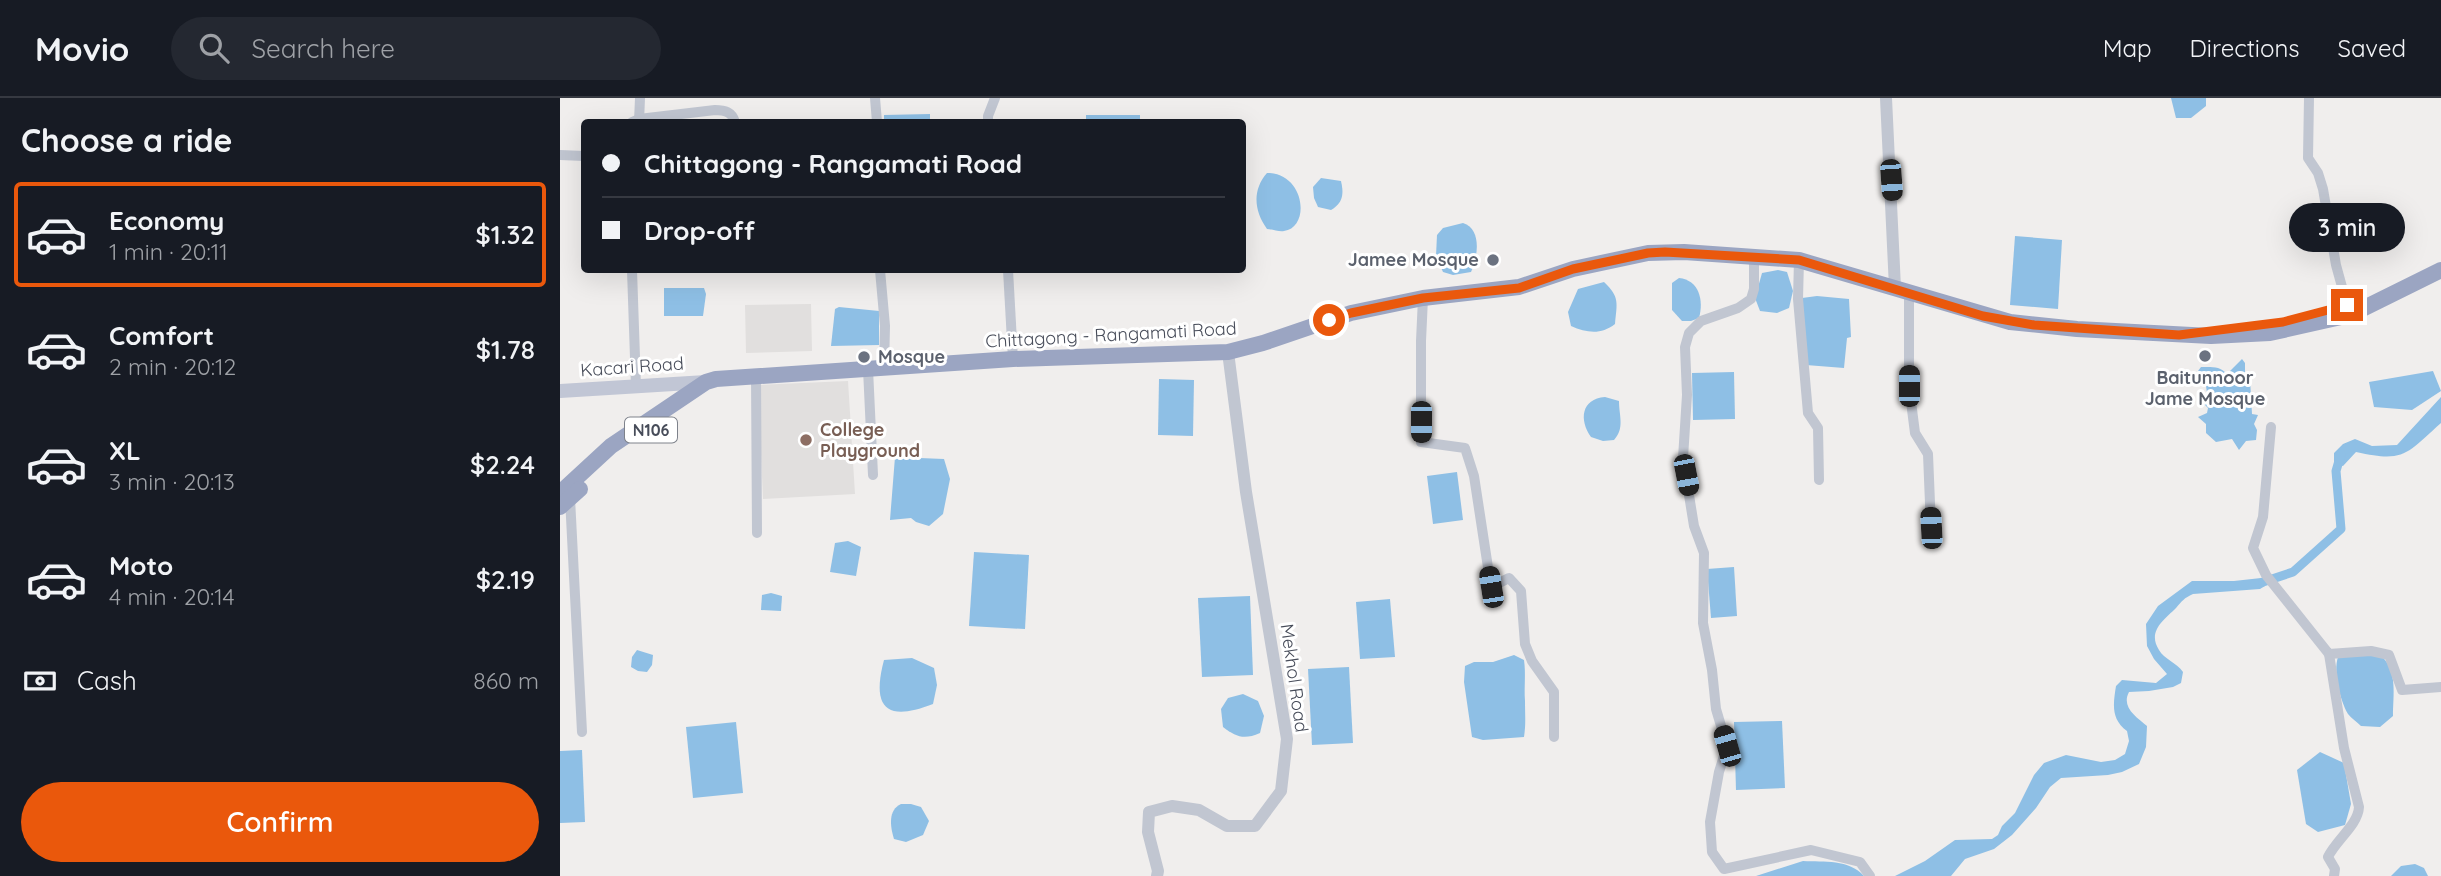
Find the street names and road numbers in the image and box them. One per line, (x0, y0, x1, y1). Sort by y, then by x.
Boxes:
street label: Chittagong - Rangamati Road (985, 316, 1237, 353)
street label: Kacari Road (579, 351, 684, 382)
road number: N106 (625, 418, 677, 442)
street label: Mekhol Road (1275, 622, 1313, 734)

